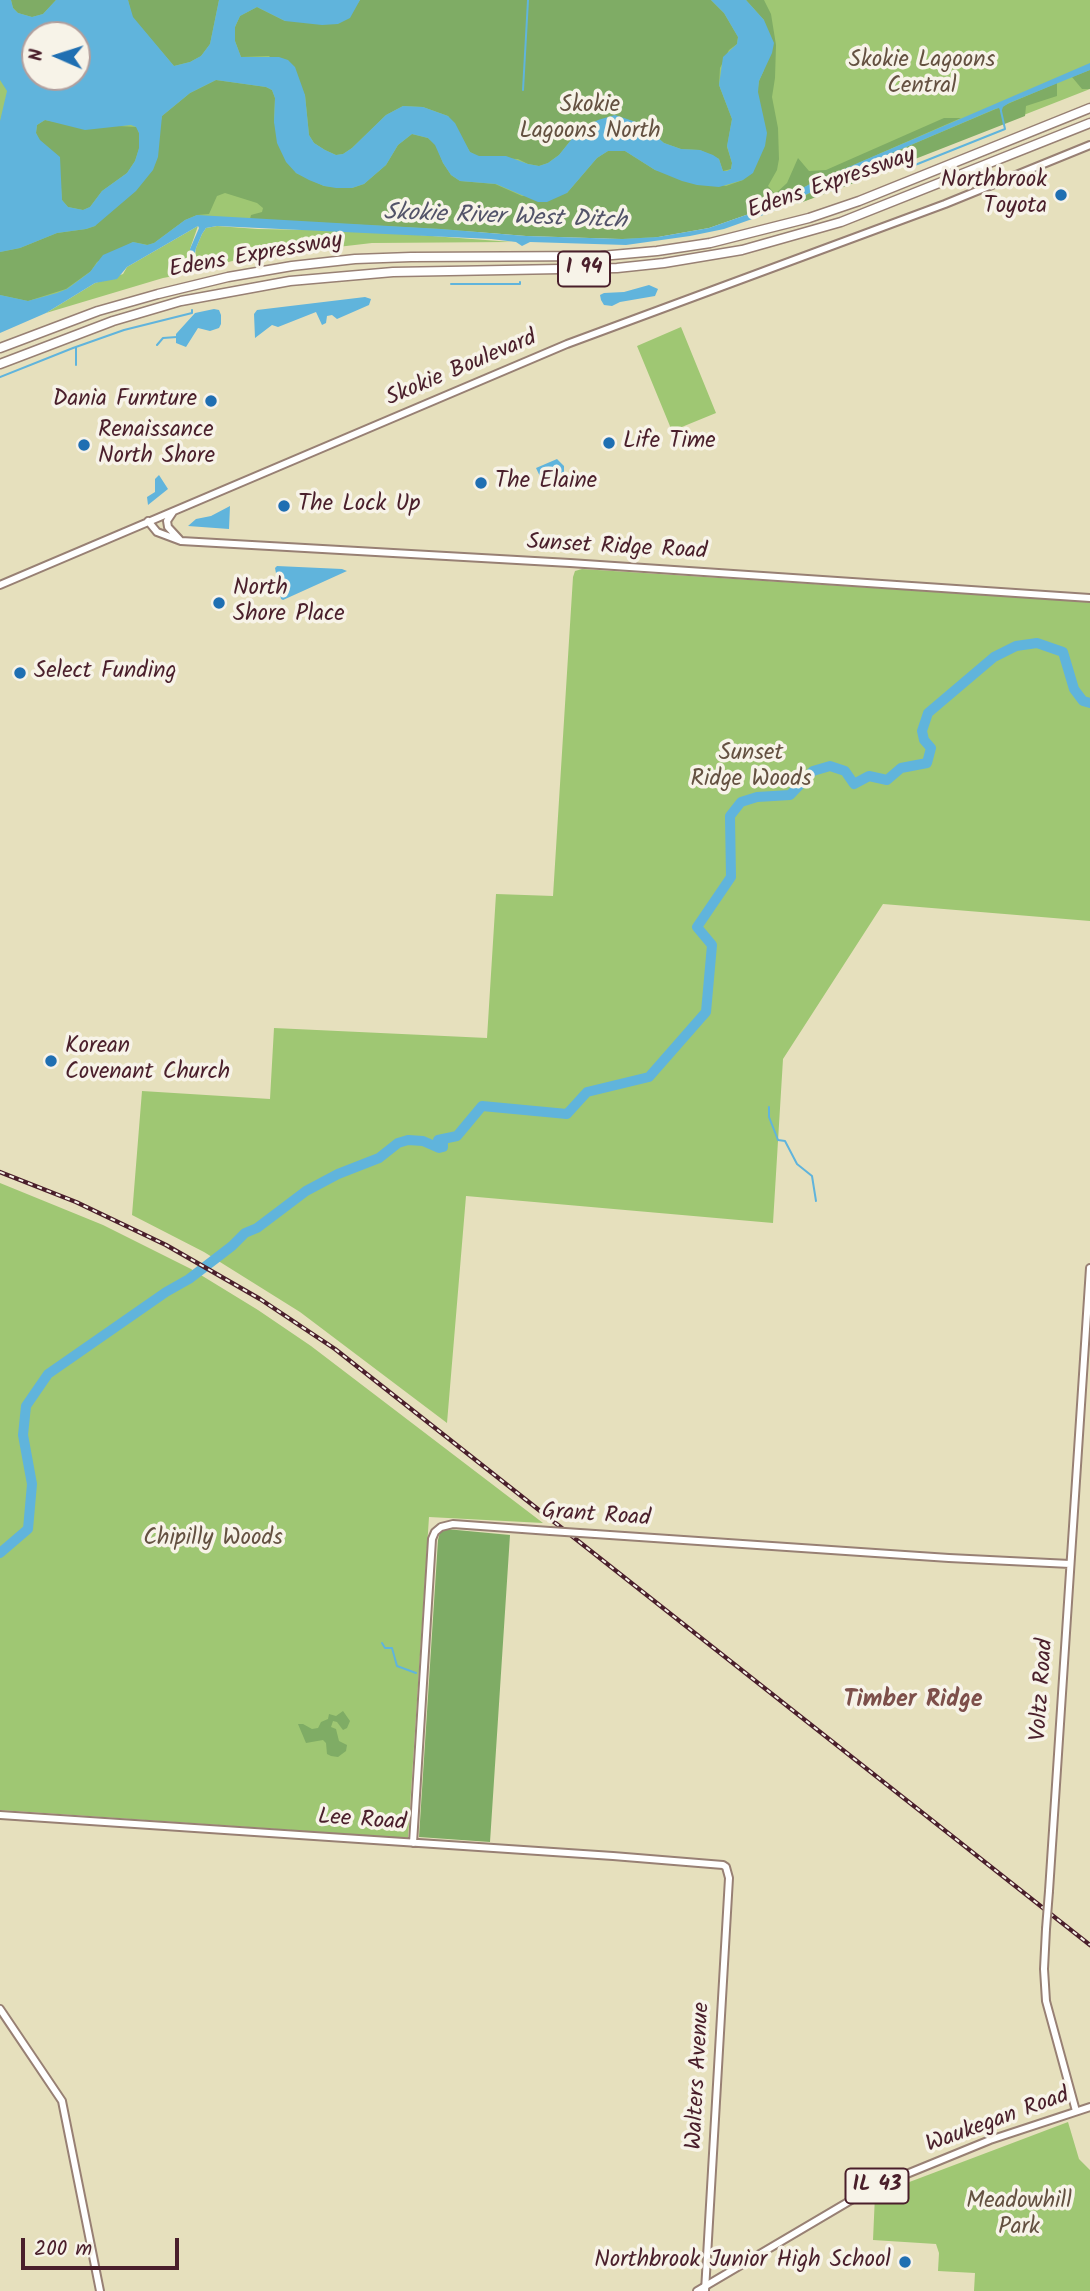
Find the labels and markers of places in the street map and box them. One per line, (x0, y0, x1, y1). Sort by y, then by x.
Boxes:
place label: Northbrook Toyota (941, 168, 1047, 222)
marker: Northbrook Toyota (1053, 187, 1069, 203)
place label: Dania Furnture (53, 387, 197, 415)
marker: Dania Furnture (203, 393, 219, 409)
place label: Renaissance North Shore (98, 418, 215, 472)
place label: Life Time (623, 429, 716, 457)
marker: Life Time (601, 435, 617, 451)
marker: Renaissance North Shore (76, 437, 92, 453)
place label: The Elaine (495, 469, 597, 497)
marker: The Elaine (473, 475, 489, 491)
place label: The Lock Up (298, 492, 420, 520)
marker: The Lock Up (276, 498, 292, 514)
place label: North Shore Place (233, 576, 345, 630)
marker: North Shore Place (211, 595, 227, 611)
place label: Select Funding (34, 659, 176, 687)
marker: Select Funding (12, 665, 28, 681)
place label: Korean Covenant Church (65, 1034, 230, 1088)
marker: Korean Covenant Church (43, 1053, 59, 1069)
place label: Northbrook Junior High School (594, 2248, 891, 2276)
marker: Northbrook Junior High School (897, 2254, 913, 2270)

